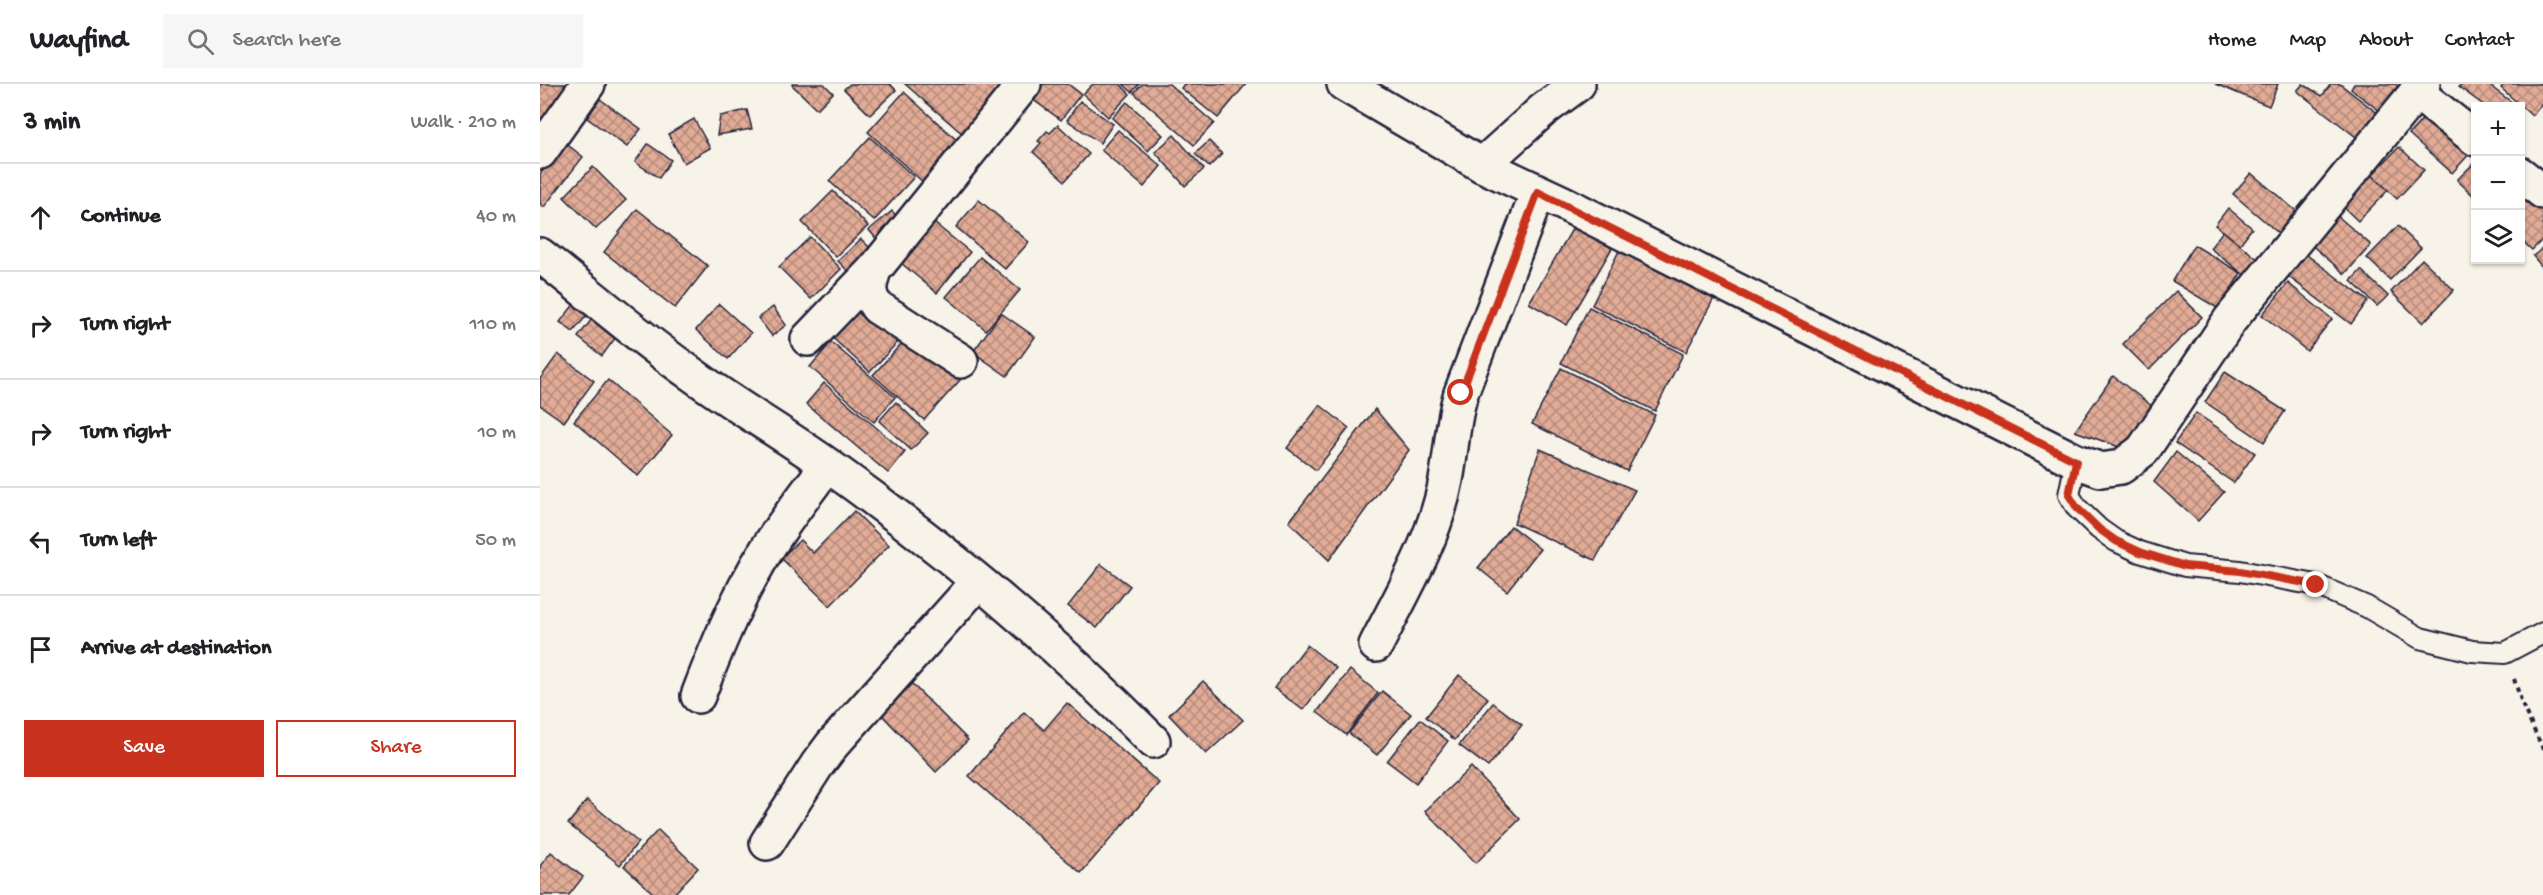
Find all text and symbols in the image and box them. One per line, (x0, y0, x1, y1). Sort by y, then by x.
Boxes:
search box (163, 14, 583, 68)
text: Wayfind (30, 25, 127, 58)
icon: search (184, 25, 217, 58)
text: Search here (232, 28, 341, 54)
text: Home (2208, 29, 2256, 54)
text: Map (2289, 29, 2326, 54)
text: About (2359, 29, 2412, 54)
text: Contact (2445, 29, 2513, 54)
map controls (2471, 102, 2525, 264)
button: + (2471, 102, 2525, 156)
text: 3 min (24, 108, 80, 139)
text: Walk · 210 m (411, 112, 516, 135)
button: − (2471, 156, 2525, 210)
icon: ahead (24, 201, 57, 234)
text: Continue (81, 204, 161, 230)
text: 40 m (476, 206, 516, 229)
button: layers (2471, 210, 2525, 264)
icon: right (24, 309, 57, 342)
text: Turn right (81, 312, 169, 338)
text: 110 m (470, 314, 516, 337)
route start (1447, 379, 1473, 405)
icon: right (24, 417, 57, 450)
text: Turn right (81, 420, 169, 446)
text: 10 m (478, 422, 516, 445)
icon: left (24, 525, 57, 558)
text: Turn left (81, 528, 155, 554)
text: 50 m (475, 530, 516, 553)
route end (2302, 571, 2328, 597)
icon: arrive (24, 633, 57, 666)
text: Arrive at destination (81, 636, 271, 662)
button: Save (24, 720, 264, 777)
button: Share (276, 720, 516, 777)

